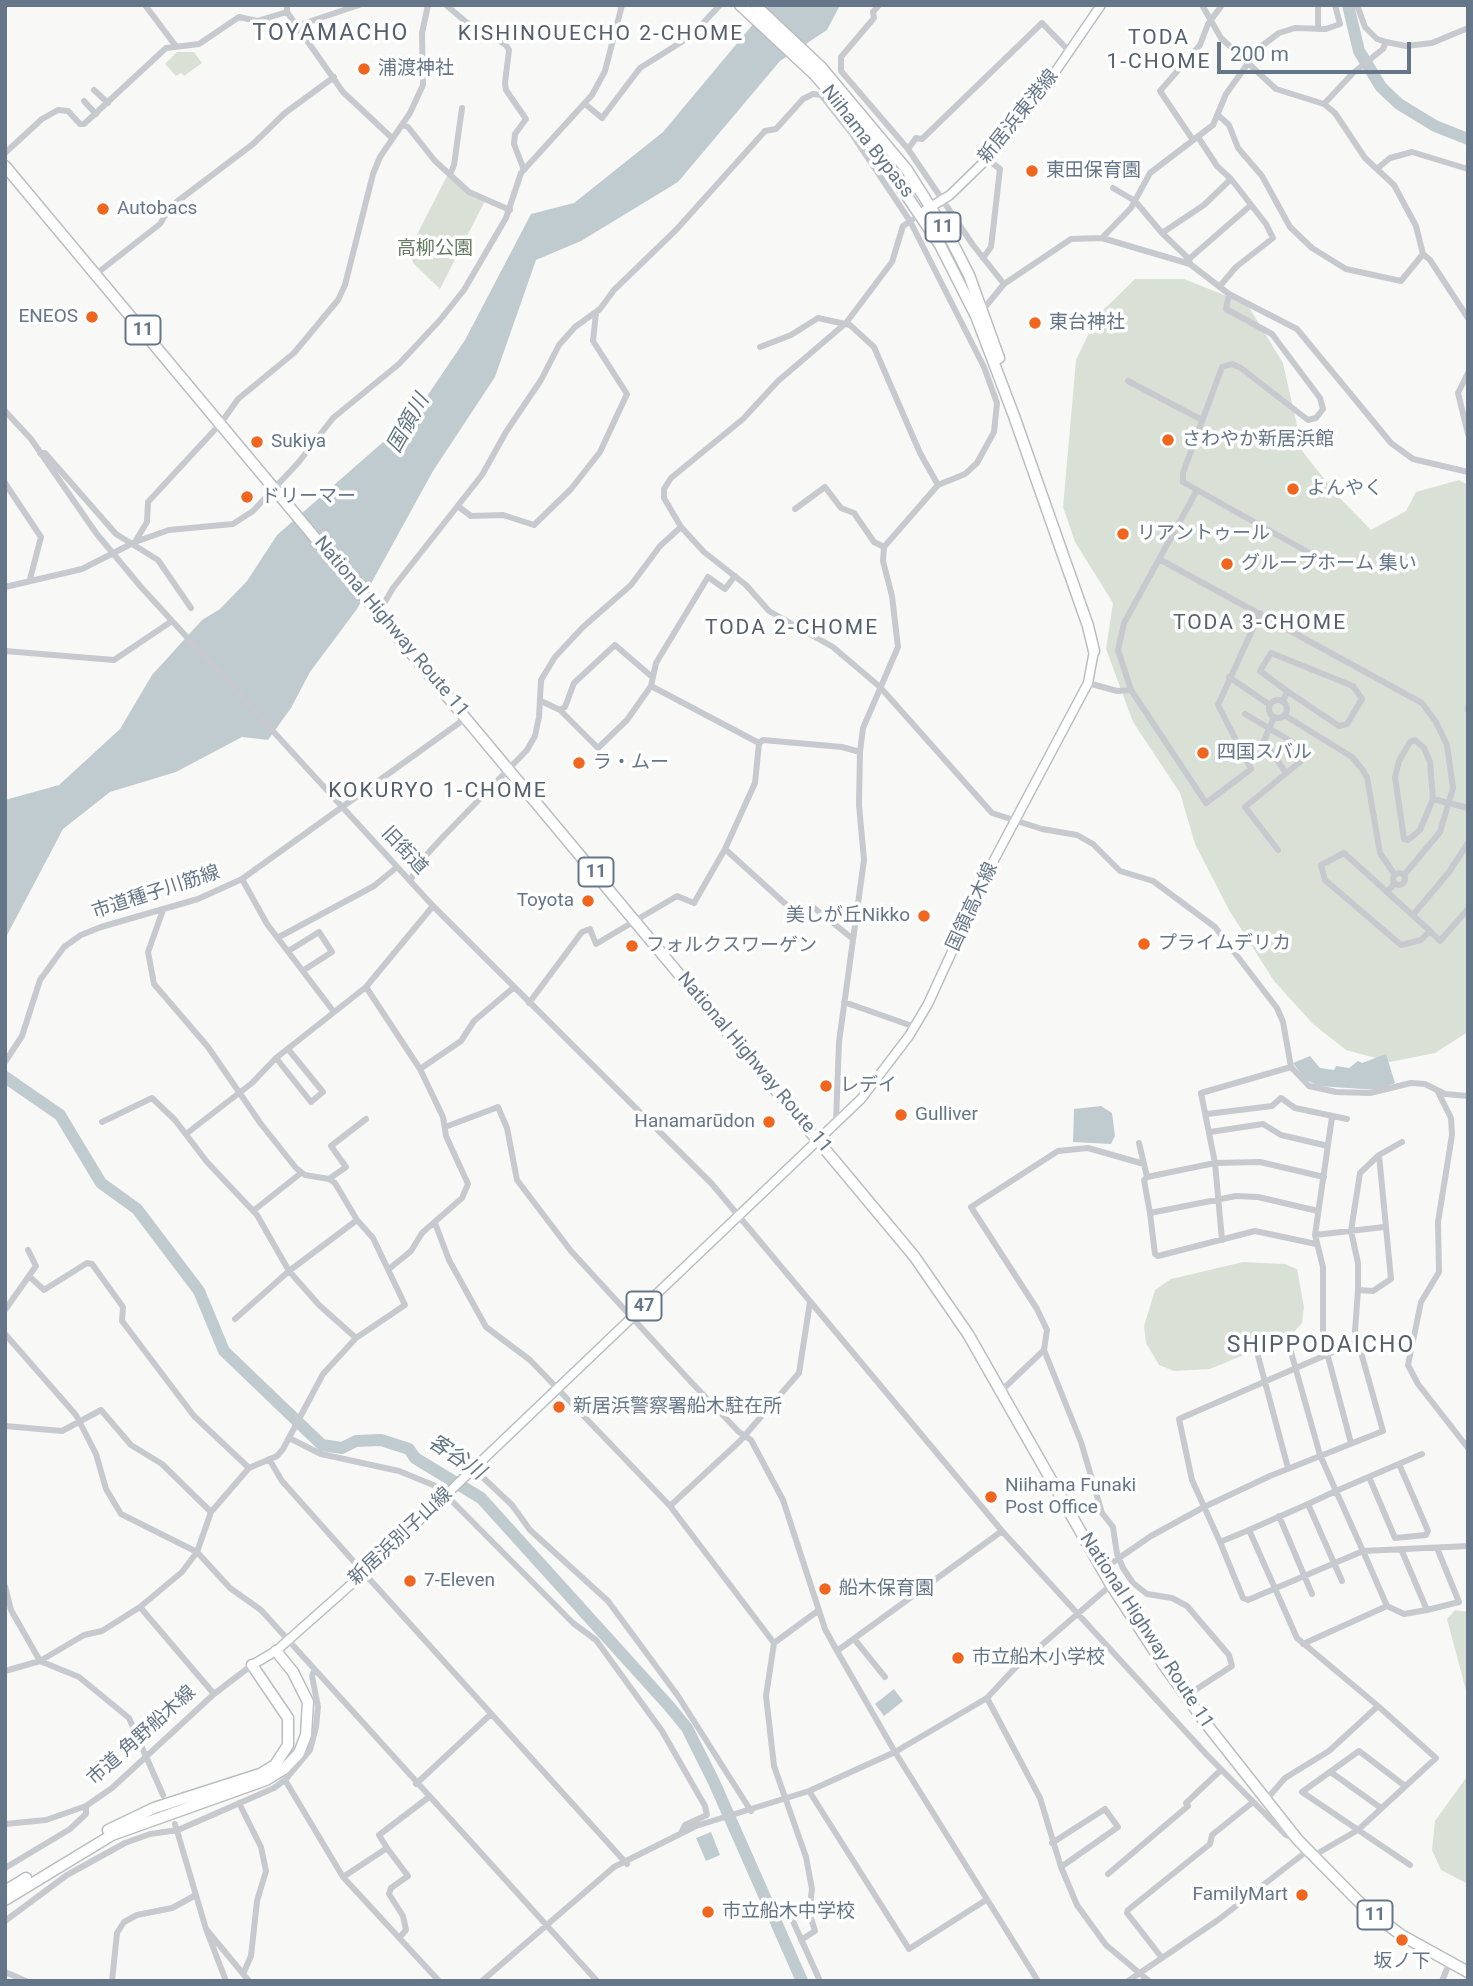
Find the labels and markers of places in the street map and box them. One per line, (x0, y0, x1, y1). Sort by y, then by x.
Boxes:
place label: 浦渡神社 (378, 58, 454, 80)
marker: 浦渡神社 (356, 61, 372, 77)
place label: 東田保育園 (1046, 160, 1141, 182)
marker: 東田保育園 (1024, 163, 1040, 179)
place label: Autobacs (117, 198, 197, 220)
marker: Autobacs (95, 201, 111, 217)
place label: ENEOS (18, 306, 78, 328)
marker: ENEOS (84, 309, 100, 325)
place label: 東台神社 (1049, 312, 1125, 334)
marker: 東台神社 (1027, 315, 1043, 331)
place label: さわやか新居浜館 (1182, 429, 1334, 451)
place label: Sukiya (271, 431, 326, 453)
marker: さわやか新居浜館 (1160, 432, 1176, 448)
marker: Sukiya (249, 434, 265, 450)
place label: よんやく (1307, 478, 1383, 500)
marker: よんやく (1285, 481, 1301, 497)
place label: ドリーマー (261, 486, 356, 508)
marker: ドリーマー (239, 489, 255, 505)
place label: リアントゥール (1137, 523, 1270, 545)
marker: リアントゥール (1115, 526, 1131, 542)
place label: グループホーム 集い (1241, 553, 1417, 575)
marker: グループホーム 集い (1219, 556, 1235, 572)
place label: 四国スバル (1217, 742, 1312, 764)
marker: 四国スバル (1195, 745, 1211, 761)
place label: ラ・ムー (593, 752, 669, 774)
marker: ラ・ムー (571, 755, 587, 771)
place label: Toyota (517, 890, 574, 912)
marker: Toyota (580, 893, 596, 909)
place label: 美しが丘Nikko (786, 905, 910, 927)
marker: 美しが丘Nikko (916, 908, 932, 924)
place label: プライムデリカ (1158, 933, 1291, 955)
place label: フォルクスワーゲン (646, 935, 817, 957)
marker: プライムデリカ (1136, 936, 1152, 952)
marker: フォルクスワーゲン (624, 938, 640, 954)
place label: レデイ (840, 1075, 897, 1097)
marker: レデイ (818, 1078, 834, 1094)
place label: Gulliver (915, 1104, 978, 1126)
marker: Gulliver (893, 1107, 909, 1123)
place label: Hanamarūdon (634, 1111, 755, 1133)
marker: Hanamarūdon (761, 1114, 777, 1130)
place label: 新居浜警察署船木駐在所 (573, 1396, 782, 1418)
marker: 新居浜警察署船木駐在所 (551, 1399, 567, 1415)
place label: Niihama Funaki Post Office (1005, 1475, 1136, 1519)
marker: Niihama Funaki Post Office (983, 1489, 999, 1505)
place label: 7-Eleven (424, 1570, 495, 1592)
marker: 7-Eleven (402, 1573, 418, 1589)
place label: 船木保育園 (839, 1578, 934, 1600)
marker: 船木保育園 (817, 1581, 833, 1597)
place label: 市立船木小学校 (972, 1647, 1105, 1669)
marker: 市立船木小学校 (950, 1650, 966, 1666)
place label: FamilyMart (1193, 1884, 1288, 1906)
marker: FamilyMart (1294, 1887, 1310, 1903)
place label: 市立船木中学校 (722, 1901, 855, 1923)
marker: 市立船木中学校 (700, 1904, 716, 1920)
marker: 坂ノ下 (1394, 1932, 1410, 1948)
place label: 坂ノ下 (1374, 1951, 1430, 1973)

